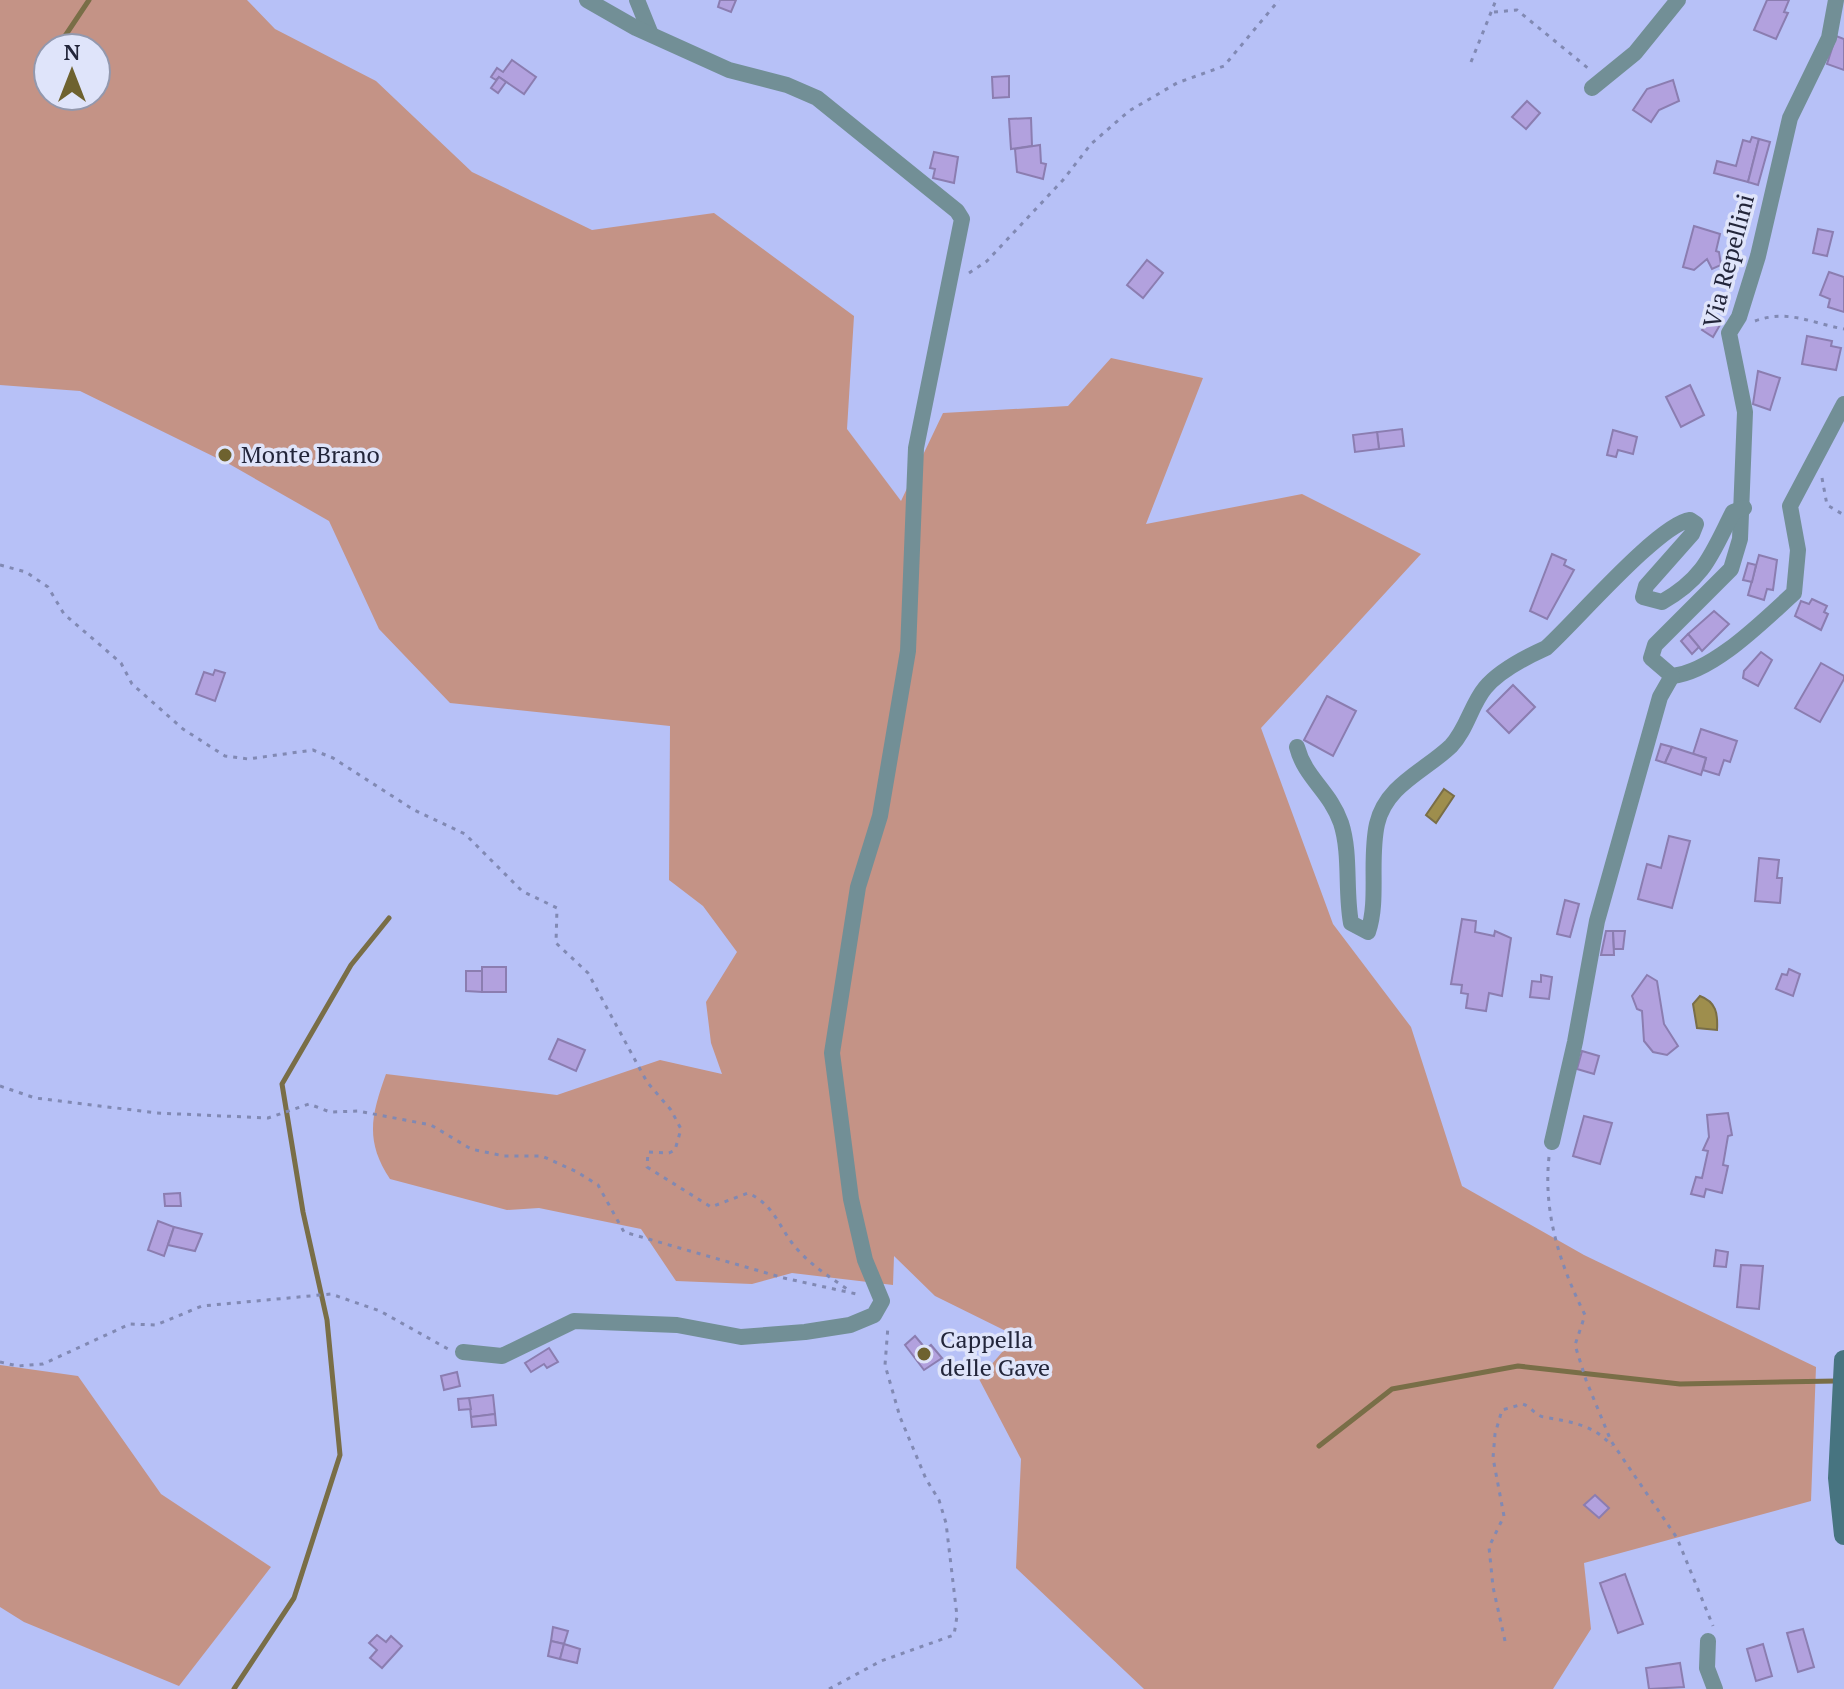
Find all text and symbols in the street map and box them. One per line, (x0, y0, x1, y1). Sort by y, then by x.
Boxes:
north arrow (32, 32, 112, 112)
text: N (64, 37, 81, 66)
street label: Via Repellini (1695, 190, 1761, 331)
place label: Monte Brano (241, 438, 380, 470)
marker: Monte Brano (216, 446, 234, 464)
place label: Cappella delle Gave (940, 1323, 1050, 1383)
marker: Cappella delle Gave (915, 1345, 933, 1363)

